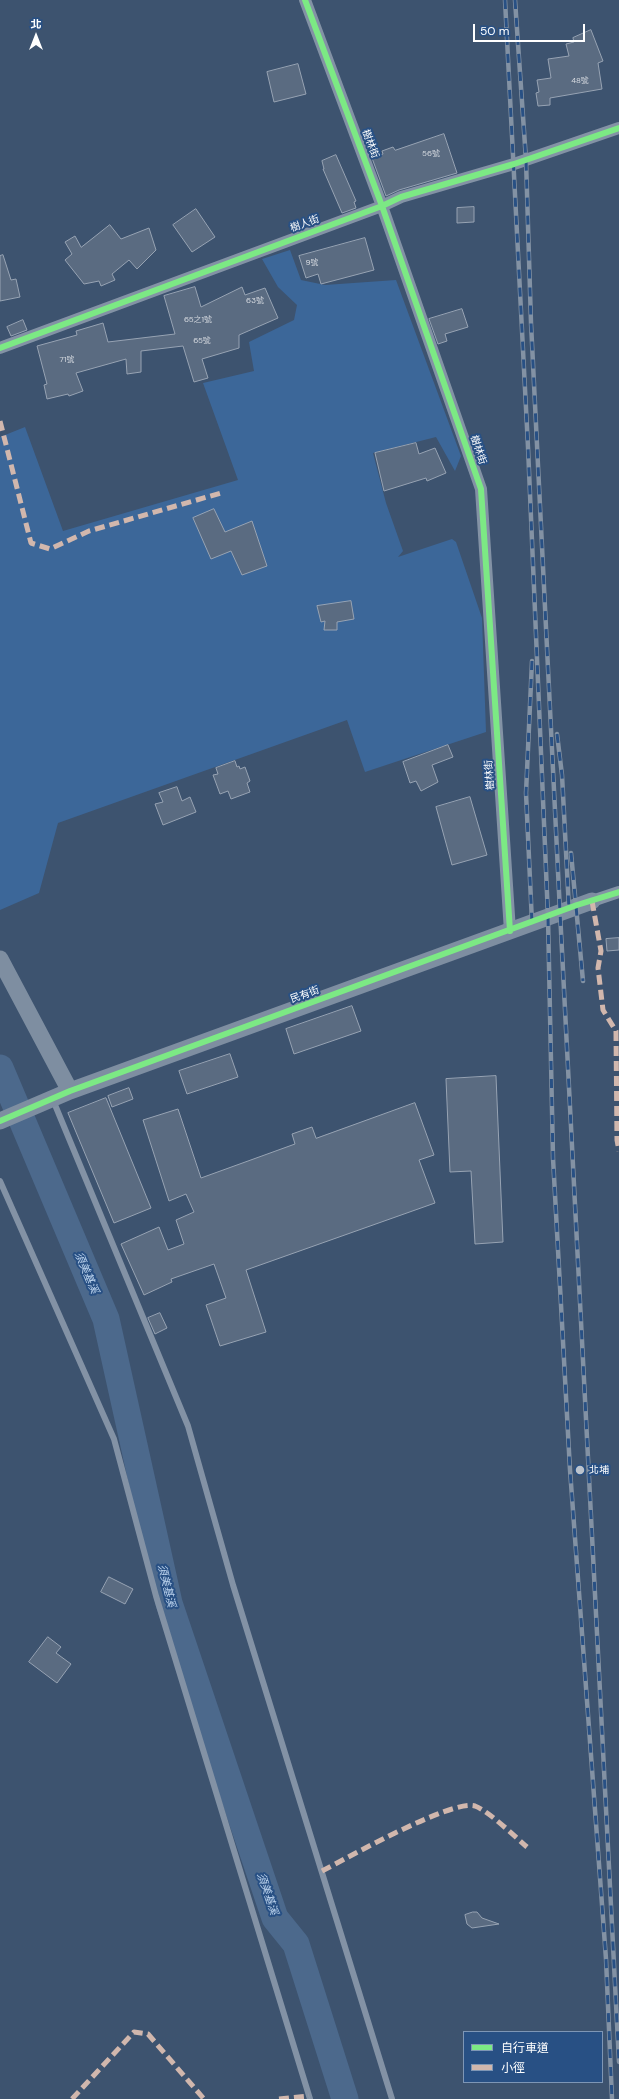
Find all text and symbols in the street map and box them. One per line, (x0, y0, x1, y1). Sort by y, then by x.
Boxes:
north arrow (16, 16, 56, 56)
scale bar (475, 16, 587, 42)
text: 北 (31, 17, 42, 31)
text: 50 m (480, 23, 509, 39)
house number: 48號 (571, 76, 589, 86)
street label: 樹林街 (359, 128, 381, 160)
house number: 56號 (422, 149, 440, 159)
street label: 樹人街 (289, 213, 321, 235)
house number: 9號 (305, 258, 319, 268)
house number: 63號 (246, 296, 264, 306)
house number: 65之1號 (184, 315, 212, 325)
house number: 65號 (193, 336, 211, 346)
house number: 71號 (60, 355, 74, 365)
street label: 樹林街 (468, 434, 488, 466)
street label: 樹林街 (483, 760, 497, 790)
street label: 民有街 (289, 984, 321, 1006)
water label: 須美基溪 (71, 1250, 101, 1296)
marker: 北埔 (574, 1464, 586, 1476)
place label: 北埔 (589, 1464, 609, 1476)
water label: 須美基溪 (154, 1563, 178, 1609)
water label: 須美基溪 (254, 1871, 280, 1917)
legend (463, 2031, 603, 2083)
text: 自行車道 (501, 2040, 549, 2056)
text: 小徑 (501, 2060, 525, 2076)

